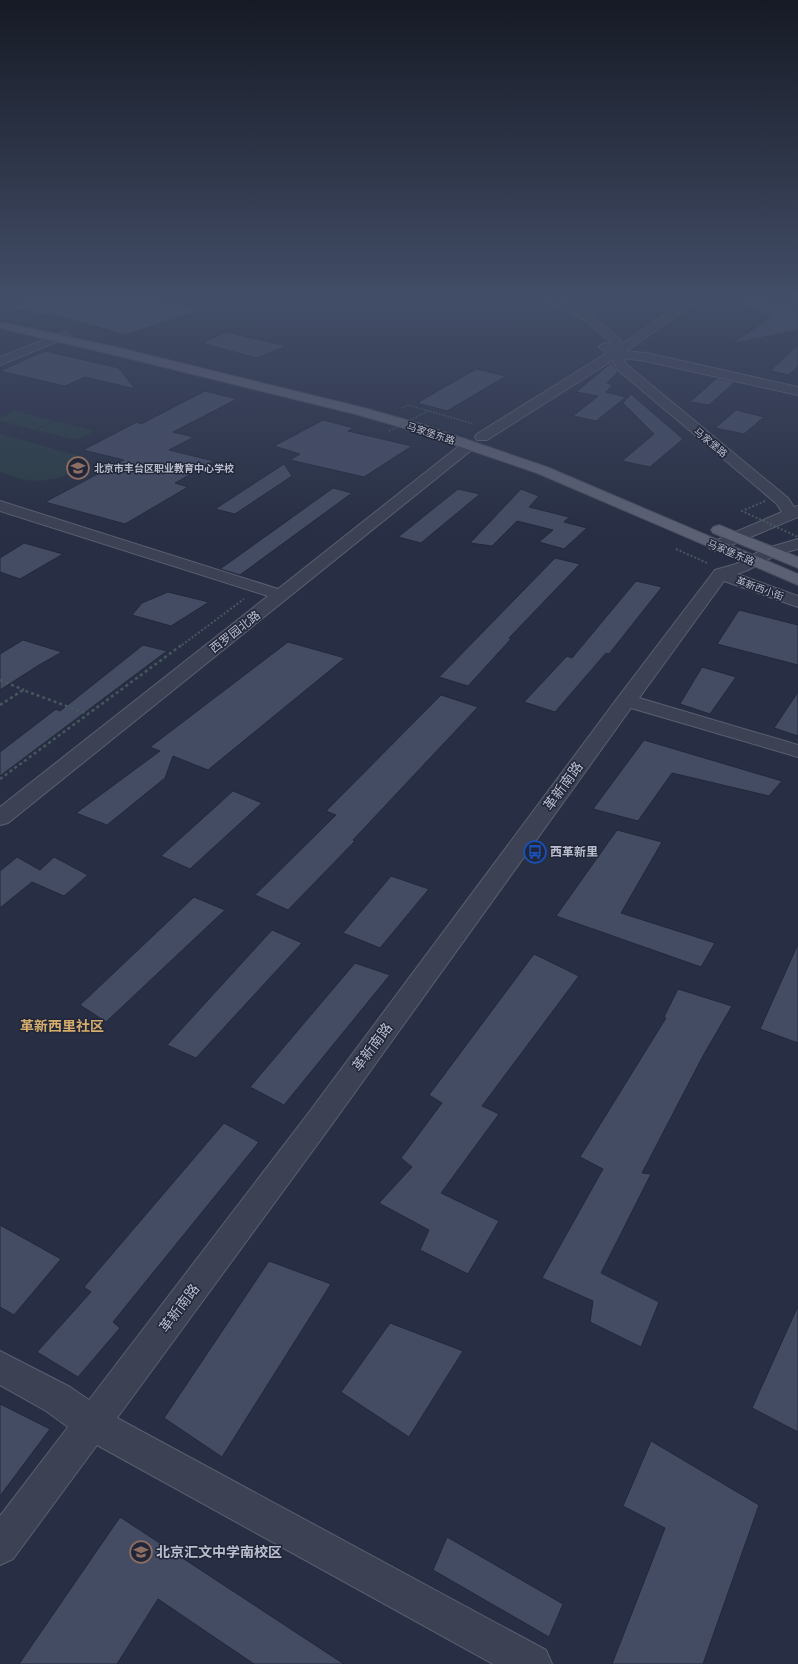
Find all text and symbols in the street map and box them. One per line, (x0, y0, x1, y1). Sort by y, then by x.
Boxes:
street label: 马家堡东路 (405, 420, 457, 447)
street label: 马家堡路 (691, 425, 730, 460)
school or university icon: 北京市丰台区职业教育中心学校 (65, 455, 91, 481)
place label: 北京市丰台区职业教育中心学校 (94, 462, 234, 475)
street label: 马家堡东路 (705, 537, 756, 568)
street label: 革新西小街 (734, 574, 786, 603)
street label: 西罗园北路 (207, 608, 263, 656)
street label: 革新南路 (540, 759, 587, 814)
bus stop icon: 西革新里 (522, 839, 548, 865)
place label: 西革新里 (550, 845, 598, 859)
district label: 革新西里社区 (20, 1018, 104, 1035)
street label: 革新南路 (349, 1020, 396, 1075)
street label: 革新南路 (156, 1281, 203, 1336)
school or university icon: 北京汇文中学南校区 (128, 1539, 154, 1565)
place label: 北京汇文中学南校区 (156, 1544, 282, 1561)

